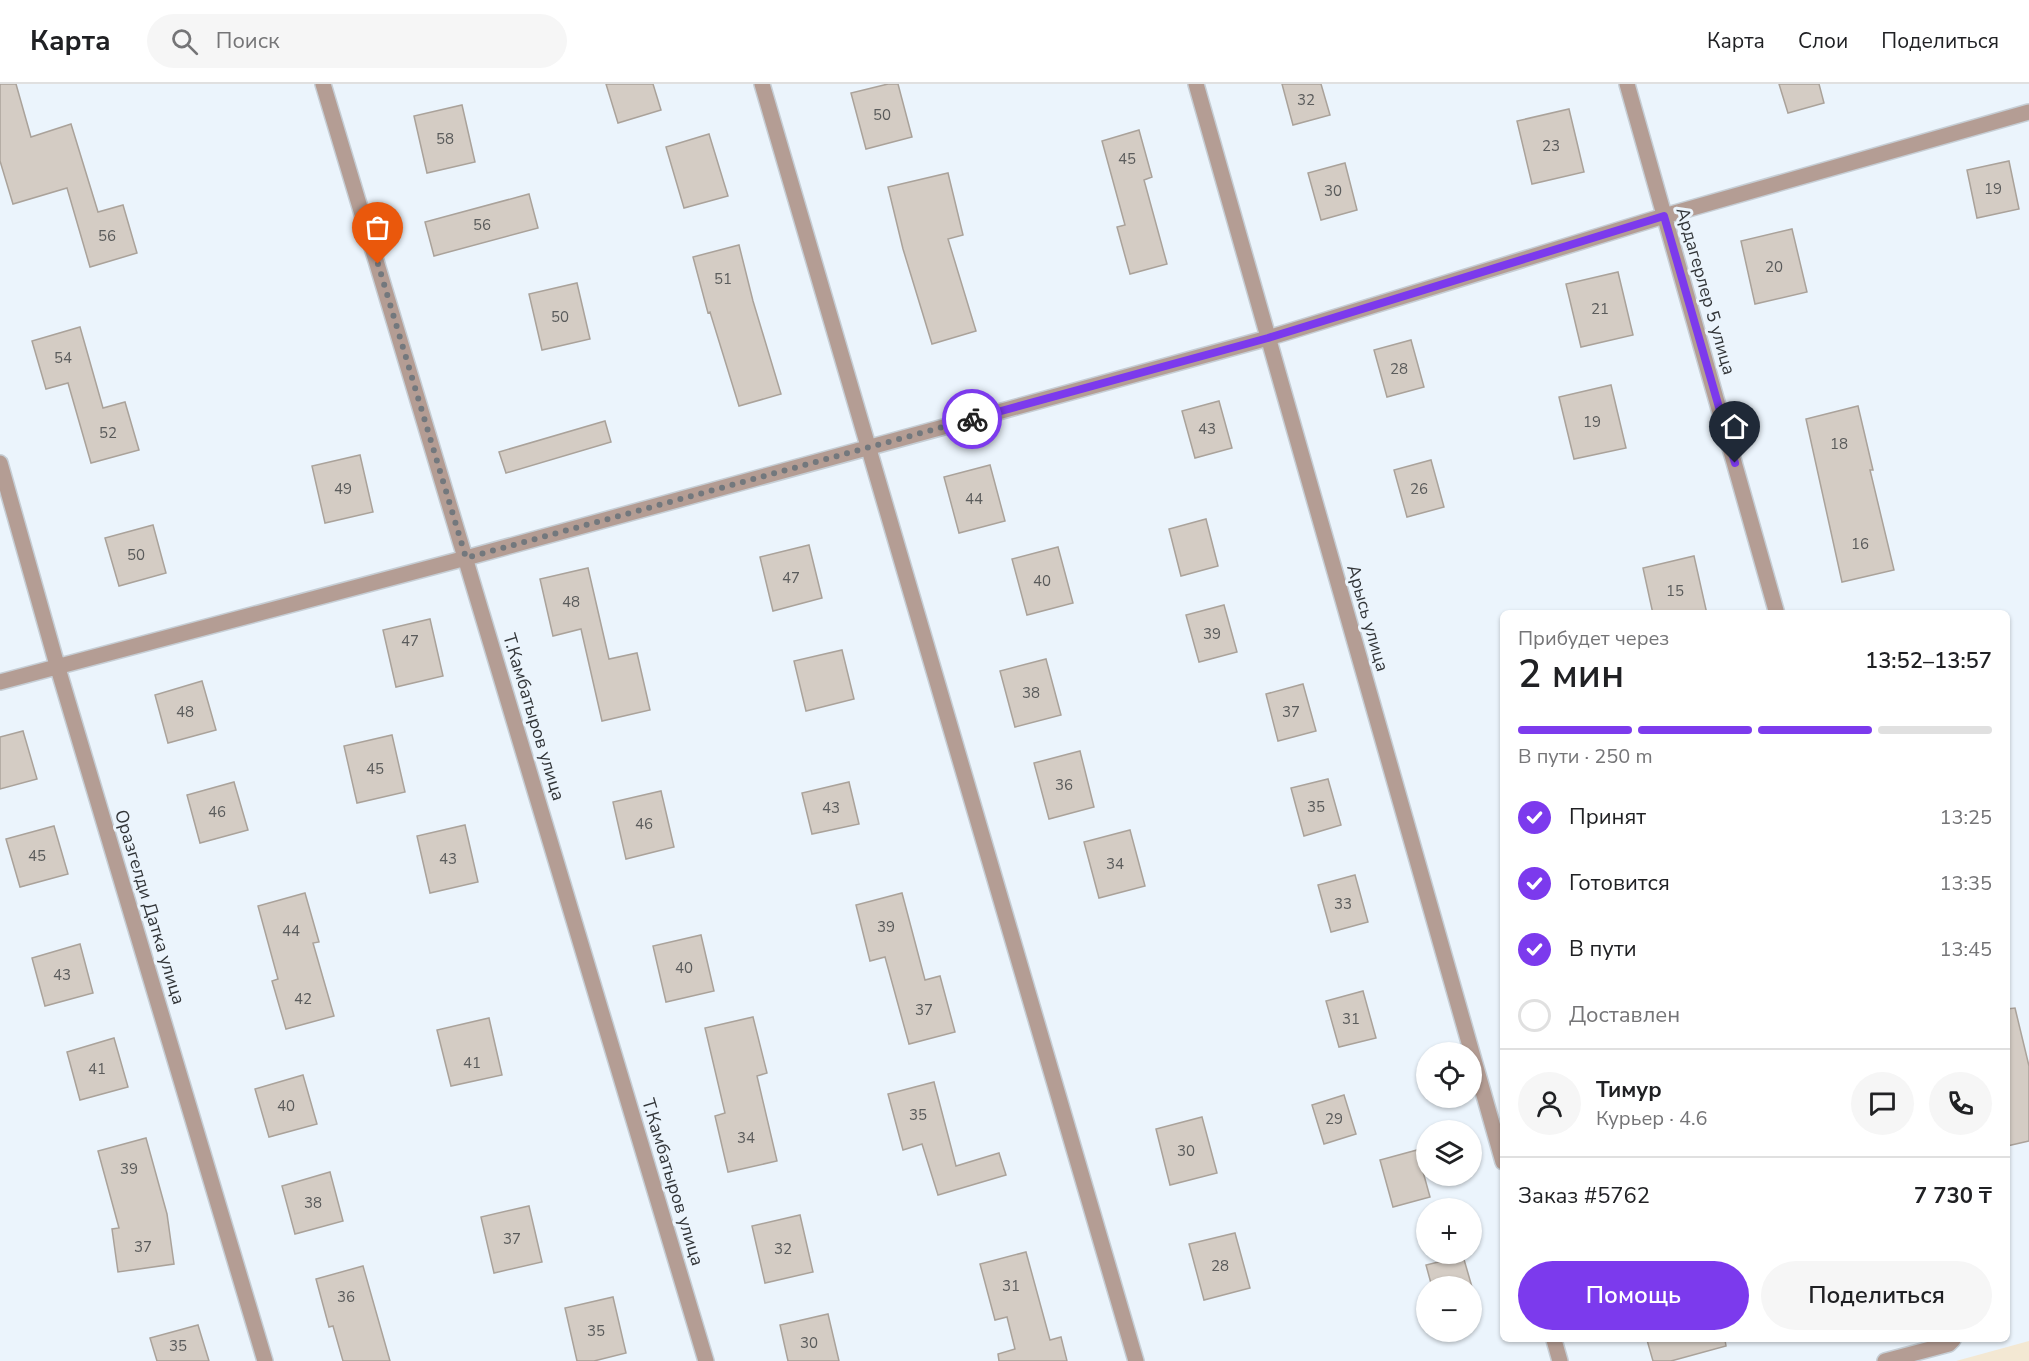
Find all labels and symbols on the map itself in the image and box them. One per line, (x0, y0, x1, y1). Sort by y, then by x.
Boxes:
house number: 32 (1297, 90, 1315, 110)
house number: 50 (873, 105, 891, 125)
house number: 58 (436, 129, 454, 149)
house number: 23 (1542, 136, 1560, 156)
house number: 45 (1118, 149, 1136, 169)
house number: 19 (1984, 179, 2002, 199)
house number: 30 (1324, 181, 1342, 201)
pin (352, 202, 403, 264)
street label: Ардагерлер 5 улица (1671, 204, 1741, 378)
house number: 56 (473, 215, 491, 235)
house number: 56 (98, 226, 116, 246)
house number: 20 (1765, 257, 1783, 277)
house number: 51 (714, 269, 732, 289)
house number: 21 (1591, 299, 1609, 319)
house number: 50 (551, 307, 569, 327)
house number: 54 (54, 348, 72, 368)
house number: 28 (1390, 359, 1408, 379)
courier (942, 389, 1002, 449)
pin (1709, 401, 1760, 463)
house number: 19 (1583, 412, 1601, 432)
house number: 43 (1198, 419, 1216, 439)
house number: 52 (99, 423, 117, 443)
house number: 18 (1830, 434, 1848, 454)
house number: 49 (334, 479, 352, 499)
house number: 26 (1410, 479, 1428, 499)
house number: 44 (965, 489, 983, 509)
house number: 16 (1851, 534, 1869, 554)
house number: 50 (127, 545, 145, 565)
street label: Арысь улица (1341, 562, 1395, 674)
house number: 47 (782, 568, 800, 588)
house number: 40 (1033, 571, 1051, 591)
house number: 15 (1666, 581, 1684, 601)
house number: 48 (562, 592, 580, 612)
house number: 39 (1203, 624, 1221, 644)
house number: 47 (401, 631, 419, 651)
street label: Т.Камбатыров улица (497, 631, 571, 803)
house number: 38 (1022, 683, 1040, 703)
house number: 48 (176, 702, 194, 722)
house number: 37 (1282, 702, 1300, 722)
house number: 45 (366, 759, 384, 779)
house number: 36 (1055, 775, 1073, 795)
house number: 35 (1307, 797, 1325, 817)
house number: 43 (822, 798, 840, 818)
house number: 46 (208, 802, 226, 822)
street label: Оразгелди Датка улица (109, 807, 191, 1007)
house number: 46 (635, 814, 653, 834)
house number: 45 (28, 846, 46, 866)
house number: 43 (439, 849, 457, 869)
house number: 34 (1106, 854, 1124, 874)
house number: 33 (1334, 894, 1352, 914)
house number: 39 (877, 917, 895, 937)
house number: 44 (282, 921, 300, 941)
house number: 40 (675, 958, 693, 978)
house number: 43 (53, 965, 71, 985)
house number: 42 (294, 989, 312, 1009)
house number: 37 (915, 1000, 933, 1020)
house number: 31 (1342, 1009, 1360, 1029)
house number: 41 (463, 1053, 481, 1073)
house number: 41 (88, 1059, 106, 1079)
house number: 40 (277, 1096, 295, 1116)
street label: Т.Камбатыров улица (636, 1096, 710, 1268)
house number: 35 (909, 1105, 927, 1125)
house number: 29 (1325, 1109, 1343, 1129)
house number: 34 (737, 1128, 755, 1148)
house number: 30 (1177, 1141, 1195, 1161)
house number: 39 (120, 1159, 138, 1179)
house number: 38 (304, 1193, 322, 1213)
house number: 37 (503, 1229, 521, 1249)
house number: 37 (134, 1237, 152, 1257)
house number: 32 (774, 1239, 792, 1259)
house number: 28 (1211, 1256, 1229, 1276)
house number: 31 (1002, 1276, 1020, 1296)
house number: 36 (337, 1287, 355, 1307)
house number: 35 (587, 1321, 605, 1341)
house number: 30 (800, 1333, 818, 1353)
house number: 35 (169, 1336, 187, 1356)

